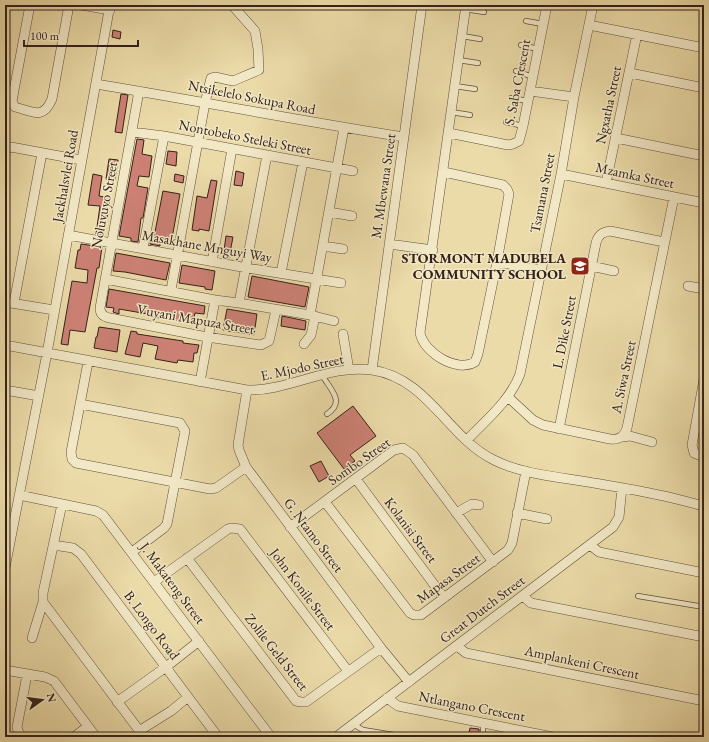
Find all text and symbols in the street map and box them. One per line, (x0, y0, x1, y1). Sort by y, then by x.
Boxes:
scale bar (24, 22, 138, 48)
text: 100 m (30, 28, 60, 44)
street label: S. Saba Crescent (500, 37, 534, 127)
street label: Ngxatha Street (591, 64, 625, 146)
street label: Ntsikelelo Sokupa Road (187, 76, 318, 118)
street label: Nontobeko Steleki Street (177, 115, 313, 159)
street label: Jackhalsvlei Road (48, 127, 82, 225)
street label: M. Mbewana Street (367, 132, 399, 239)
street label: Tsamana Street (525, 151, 559, 235)
street label: Mzamka Street (594, 158, 677, 192)
street label: Noluvuyo Street (87, 159, 121, 250)
street label: Masakhane Mnguyi Way (140, 226, 274, 266)
place label: STORMONT MADUBELA COMMUNITY SCHOOL (402, 249, 567, 283)
school or university icon: STORMONT MADUBELA COMMUNITY SCHOOL (569, 255, 591, 277)
street label: L. Dike Street (548, 293, 580, 370)
street label: Vuyani Mapuza Street (136, 300, 257, 338)
street label: A. Siwa Street (606, 338, 640, 416)
street label: E. Mjodo Street (259, 349, 346, 385)
street label: Sombo Street (324, 433, 394, 489)
street label: G. Ntamo Street (280, 494, 348, 576)
street label: Kolanisi Street (380, 494, 442, 567)
street label: J. Makateng Street (136, 538, 210, 628)
street label: John Konile Street (266, 543, 340, 634)
street label: Mapasa Street (413, 549, 484, 607)
street label: Great Dutch Street (436, 571, 529, 647)
street label: B. Longo Road (120, 587, 184, 664)
street label: Zolile Geld Street (241, 610, 313, 695)
street label: Amplankeni Crescent (522, 641, 642, 683)
north arrow (22, 680, 62, 720)
street label: Ntlangano Crescent (417, 687, 527, 725)
text: N (44, 692, 60, 704)

